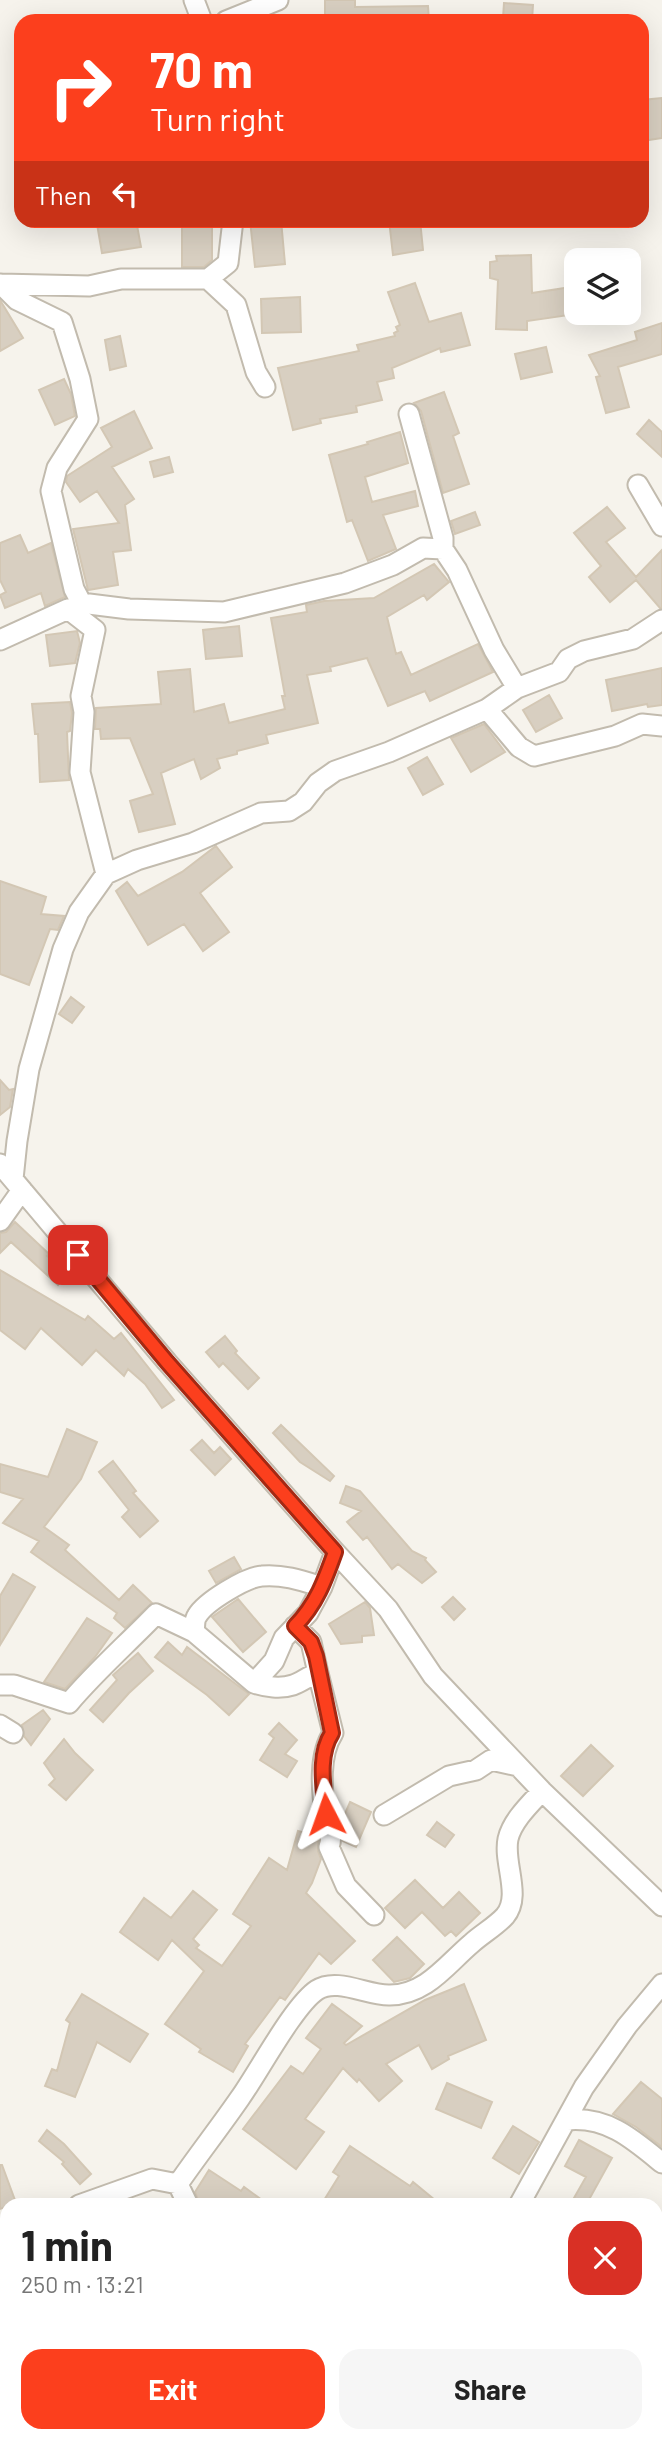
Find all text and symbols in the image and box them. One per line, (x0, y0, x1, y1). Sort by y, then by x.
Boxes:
text: 70 m (150, 39, 253, 98)
icon: right (35, 42, 126, 133)
text: Turn right (150, 99, 285, 137)
icon: left (106, 175, 144, 213)
text: Then (35, 179, 92, 210)
map controls (564, 248, 641, 325)
button: layers (564, 248, 641, 325)
pin (48, 1225, 108, 1285)
icon: arrive (59, 1236, 97, 1274)
position arrow (289, 1777, 363, 1851)
text: 1 min (21, 2219, 113, 2269)
button: close (568, 2221, 642, 2295)
text: 250 m · 13:21 (21, 2270, 144, 2298)
button: Exit (21, 2349, 325, 2429)
button: Share (339, 2349, 642, 2429)

